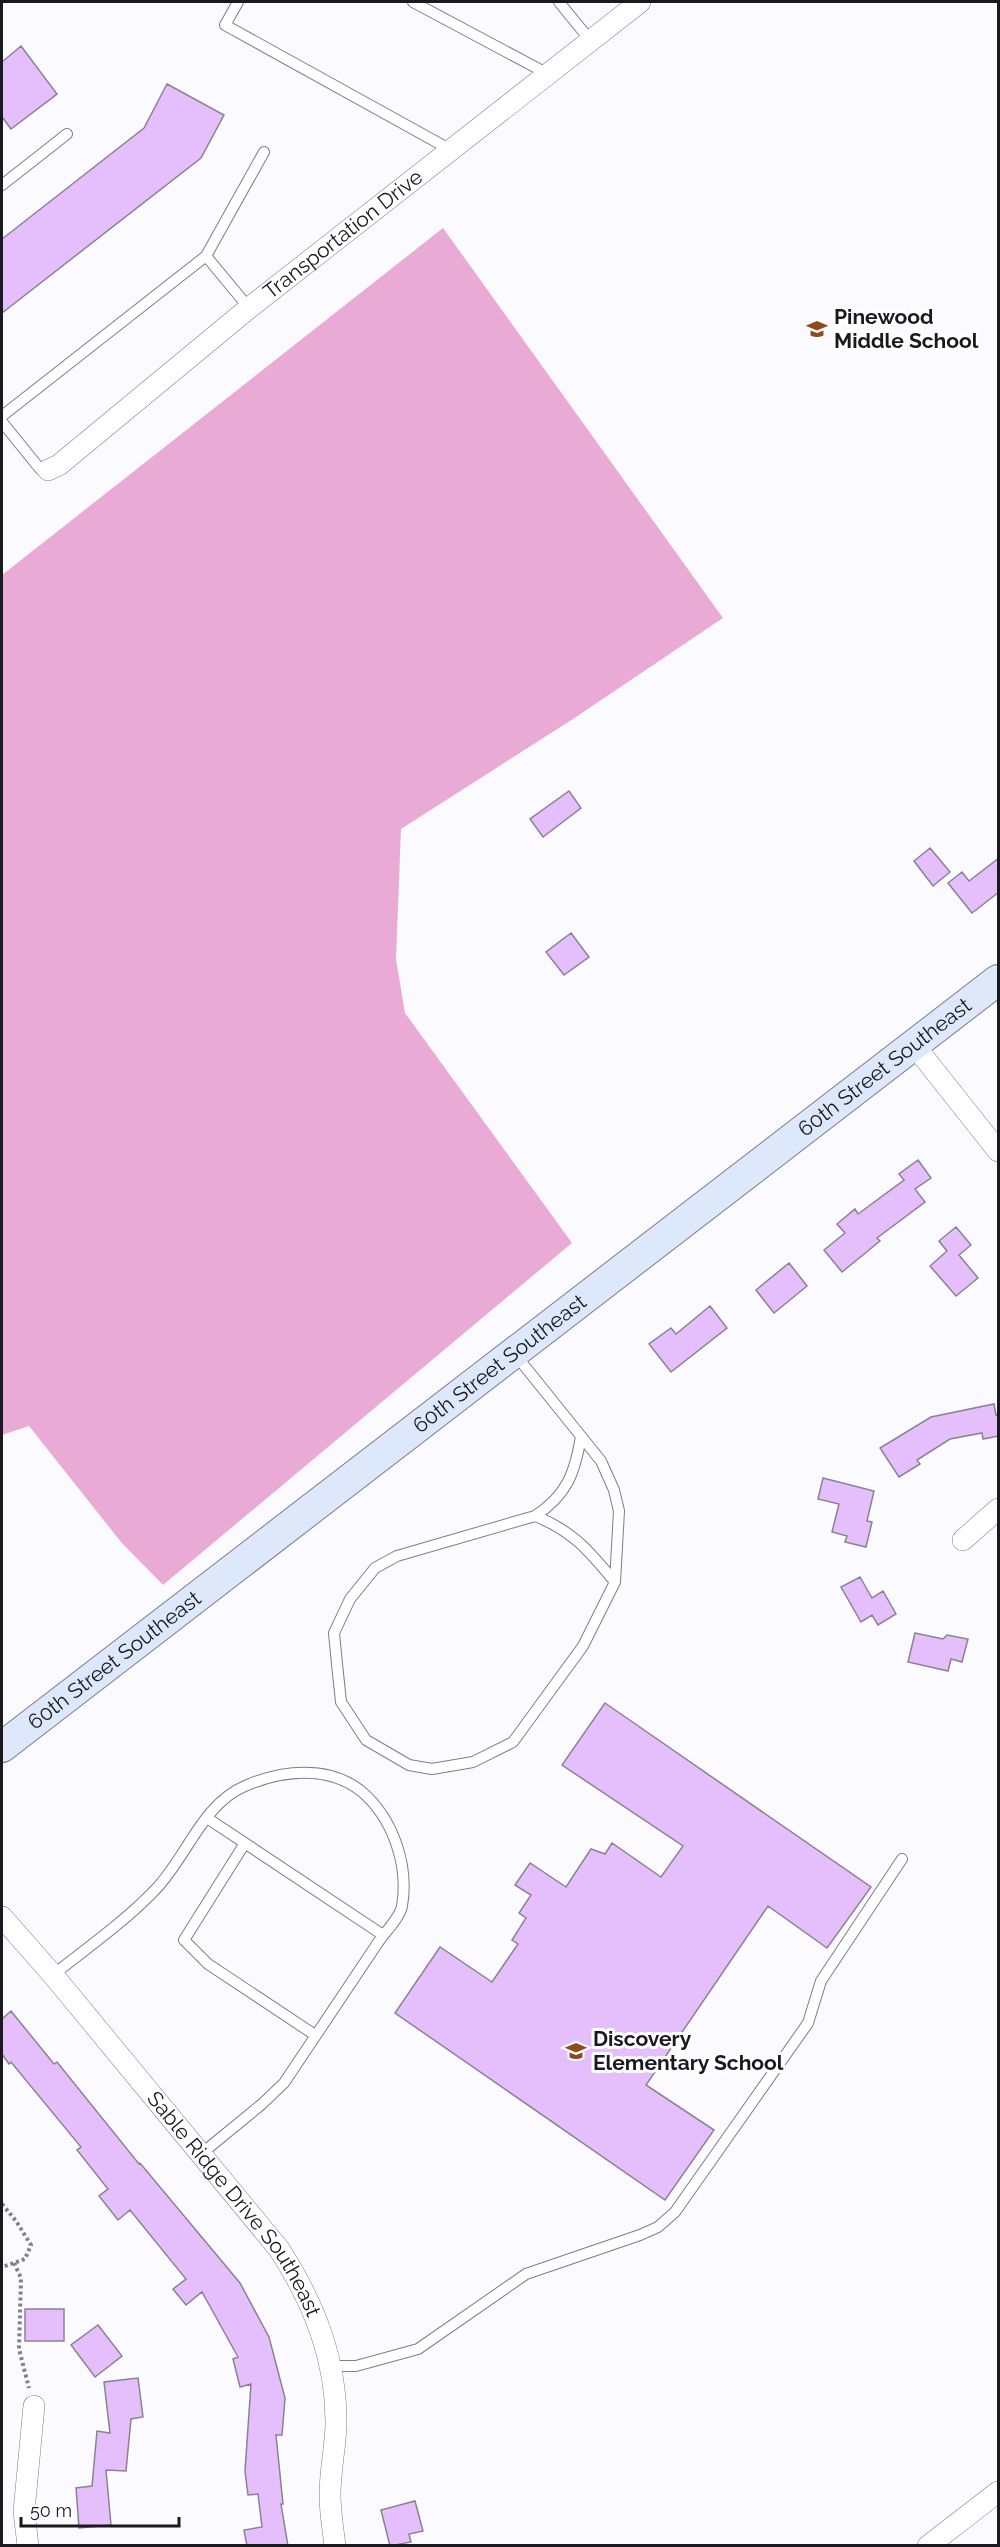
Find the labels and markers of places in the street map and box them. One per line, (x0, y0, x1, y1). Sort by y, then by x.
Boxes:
place label: Pinewood Middle School (834, 304, 979, 353)
school or university icon: Pinewood Middle School (805, 317, 829, 341)
place label: Discovery Elementary School (593, 2026, 784, 2075)
school or university icon: Discovery Elementary School (564, 2039, 588, 2063)

